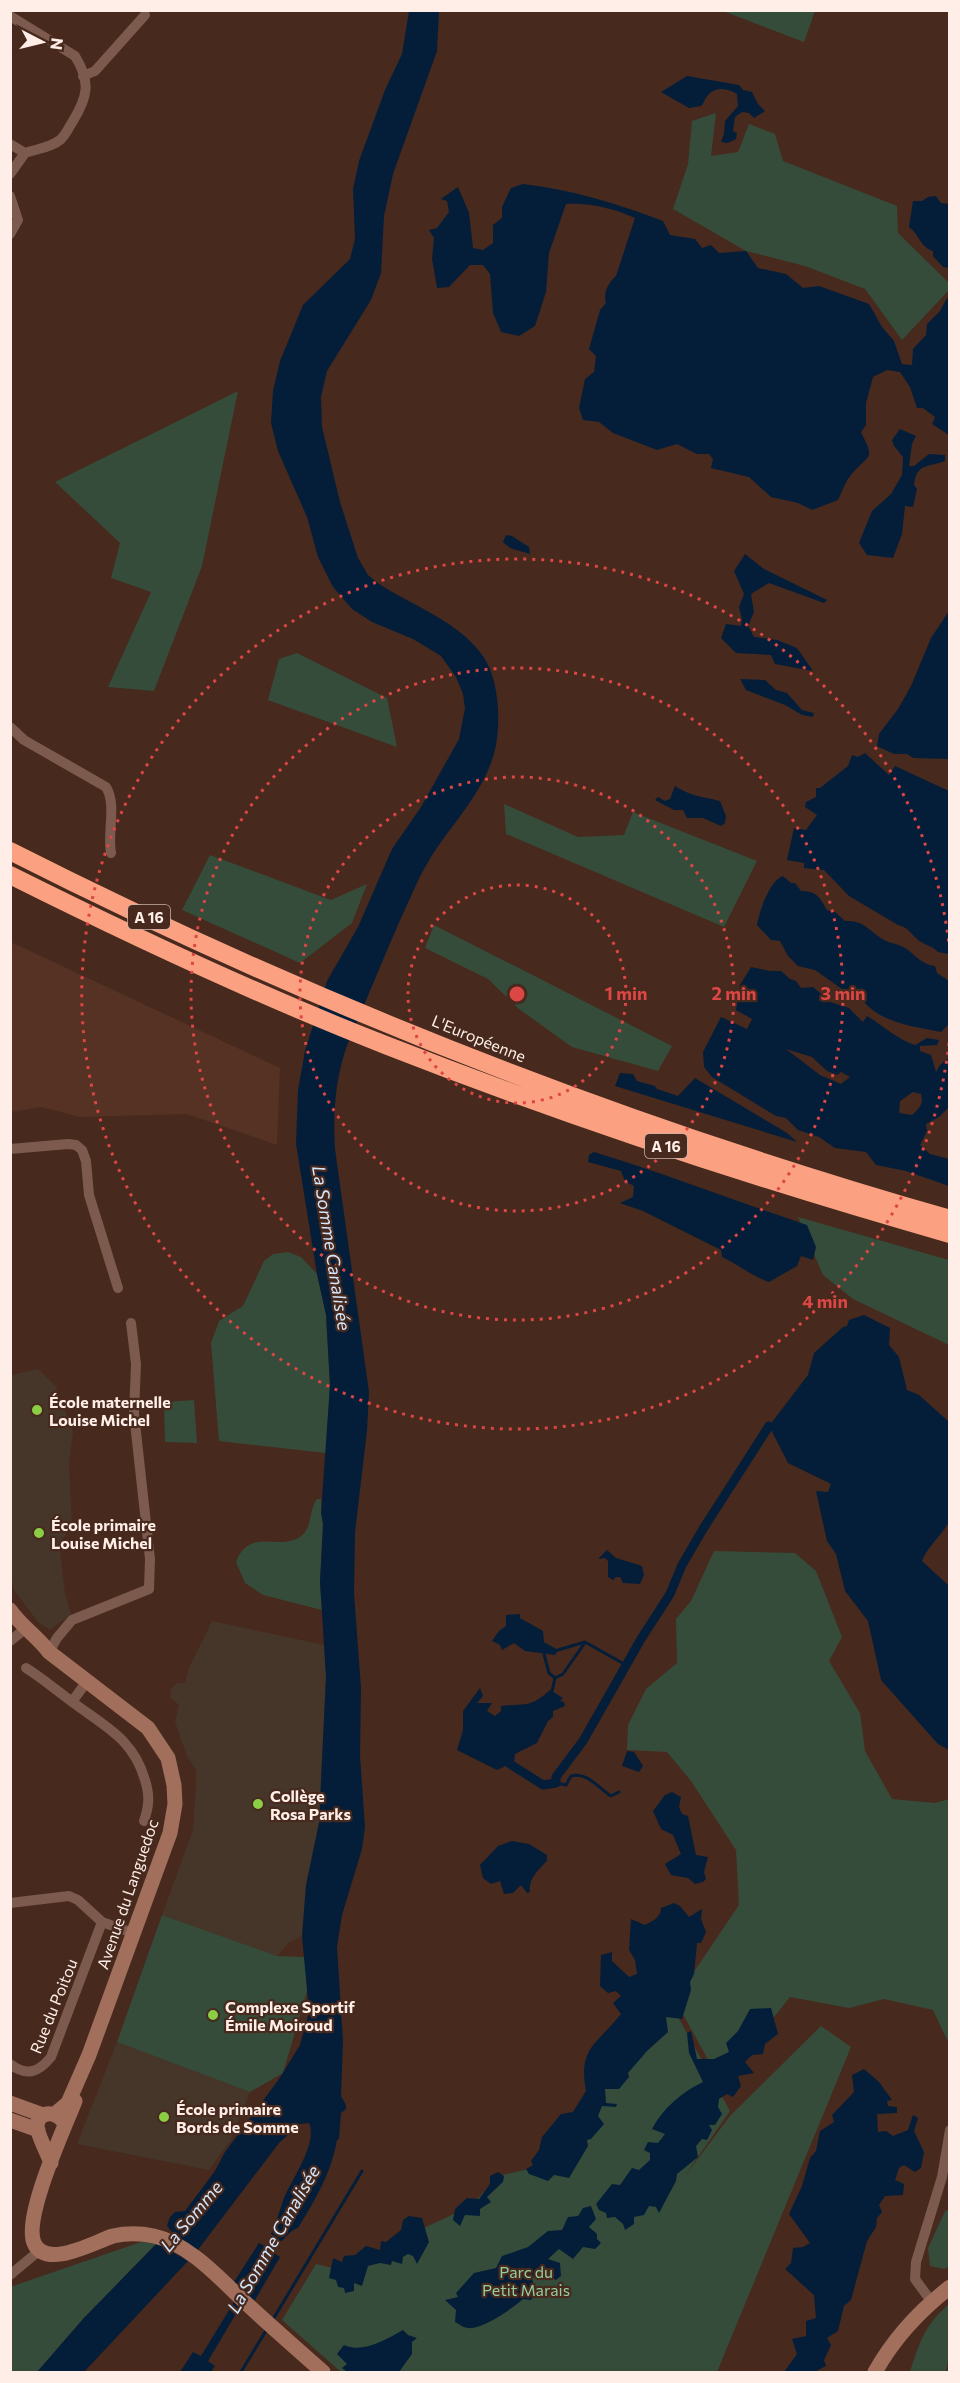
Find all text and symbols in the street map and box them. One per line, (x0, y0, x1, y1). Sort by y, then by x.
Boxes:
north arrow (12, 12, 72, 72)
text: N (47, 37, 68, 51)
road number: A 16 (128, 905, 170, 929)
text: 1 min (605, 982, 647, 1004)
text: 2 min (712, 982, 756, 1004)
text: 3 min (820, 982, 866, 1004)
centre of rings (507, 984, 527, 1004)
street label: L'Européenne (429, 1011, 529, 1065)
road number: A 16 (645, 1134, 687, 1158)
water label: La Somme Canalisée (308, 1164, 356, 1333)
text: 4 min (802, 1290, 848, 1312)
place label: École maternelle Louise Michel (49, 1392, 171, 1429)
marker: École maternelle Louise Michel (30, 1403, 44, 1417)
place label: École primaire Louise Michel (51, 1515, 156, 1552)
marker: École primaire Louise Michel (32, 1526, 46, 1540)
place label: Collège Rosa Parks (270, 1786, 351, 1823)
marker: Collège Rosa Parks (251, 1797, 265, 1811)
street label: Avenue du Languedoc (92, 1817, 162, 1971)
street label: Rue du Poitou (25, 1956, 81, 2056)
place label: Complexe Sportif Émile Moiroud (225, 1997, 355, 2034)
marker: Complexe Sportif Émile Moiroud (206, 2008, 220, 2022)
place label: École primaire Bords de Somme (176, 2099, 299, 2136)
marker: École primaire Bords de Somme (157, 2110, 171, 2124)
water label: La Somme Canalisée (222, 2161, 324, 2317)
water label: La Somme (155, 2176, 227, 2256)
park label: Parc du Petit Marais (482, 2262, 570, 2299)

